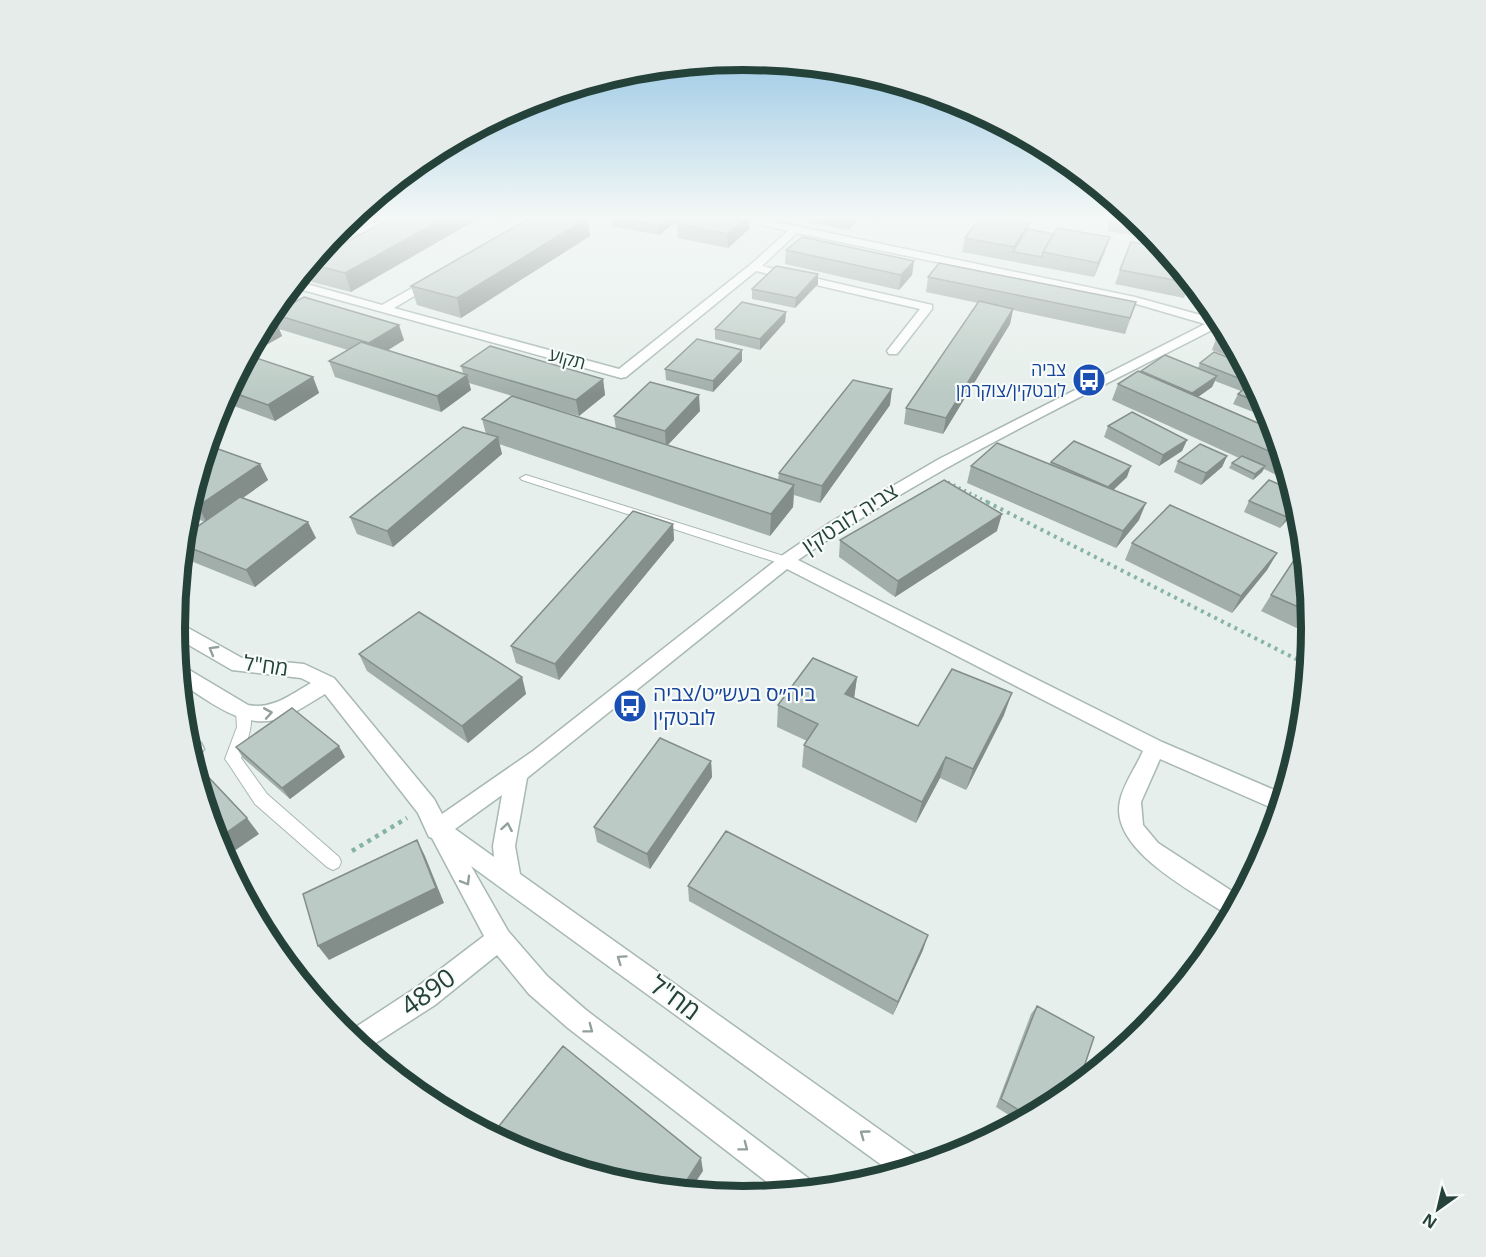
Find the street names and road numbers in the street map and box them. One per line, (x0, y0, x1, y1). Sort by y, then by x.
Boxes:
street label: תקוע (546, 342, 588, 374)
street label: צביה לובטקין (796, 477, 903, 560)
street label: מח"ל (242, 648, 290, 682)
street label: 4890 (393, 959, 462, 1023)
street label: מח"ל (643, 966, 709, 1028)

